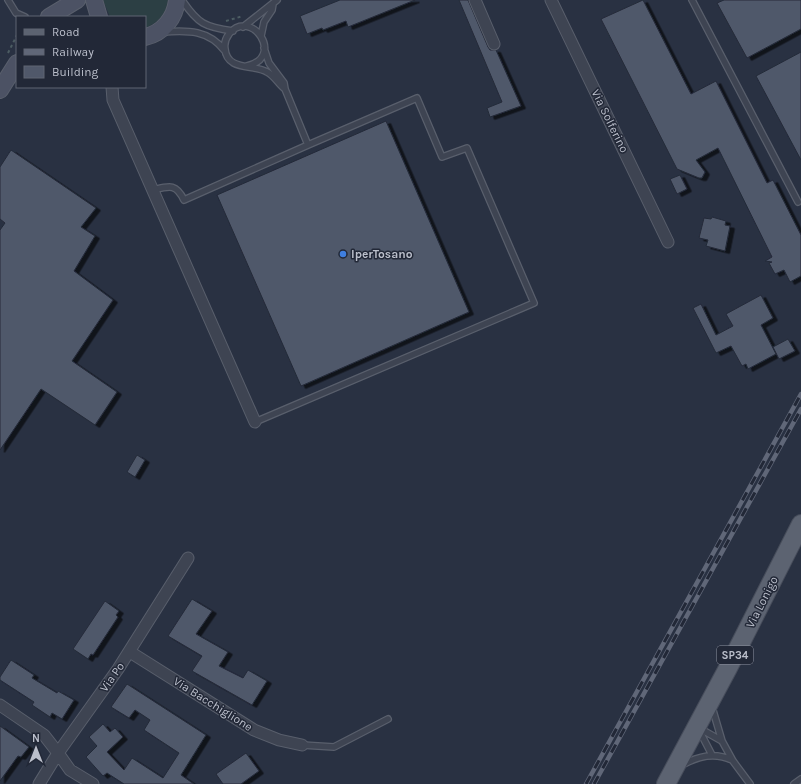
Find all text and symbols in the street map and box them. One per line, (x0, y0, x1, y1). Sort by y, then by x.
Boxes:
legend (16, 16, 146, 88)
text: Road (52, 25, 80, 39)
text: Railway (52, 45, 94, 59)
text: Building (52, 65, 99, 79)
street label: Via Solferino (589, 87, 631, 155)
place label: IperTosano (351, 247, 413, 261)
marker: IperTosano (338, 249, 348, 259)
street label: Via Lonigo (743, 574, 781, 630)
road number: SP34 (717, 646, 753, 664)
street label: Via Po (97, 659, 127, 695)
street label: Via Bacchiglione (171, 674, 255, 734)
north arrow (16, 728, 56, 768)
text: N (32, 732, 40, 745)

